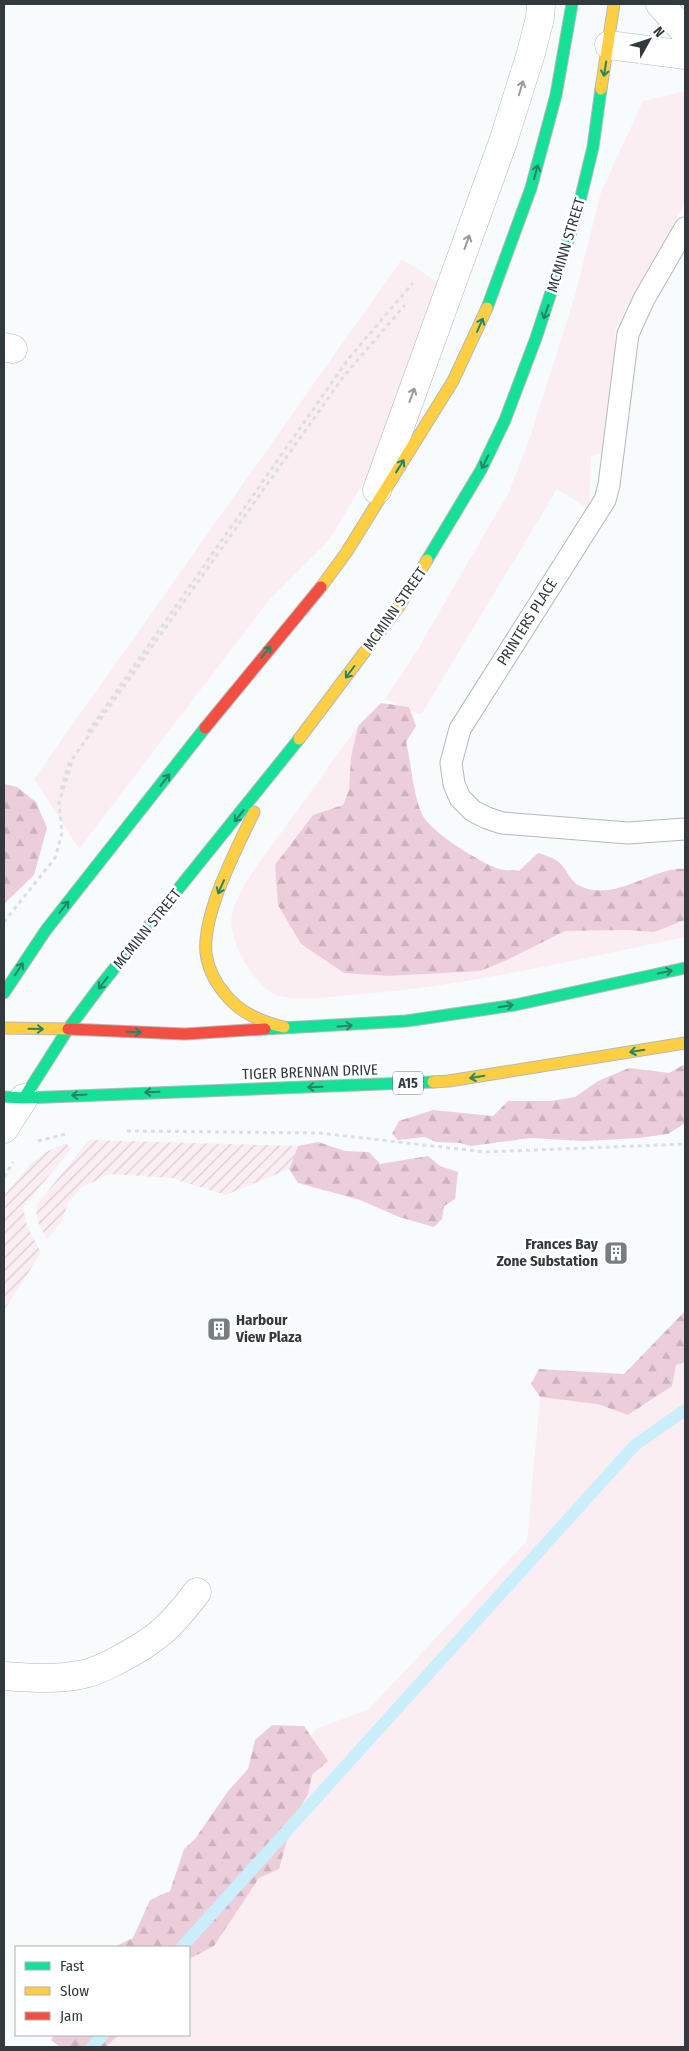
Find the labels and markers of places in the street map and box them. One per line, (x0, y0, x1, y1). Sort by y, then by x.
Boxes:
place label: Frances Bay Zone Substation (496, 1235, 599, 1270)
building icon: Frances Bay Zone Substation (603, 1240, 629, 1266)
place label: Harbour View Plaza (235, 1311, 302, 1346)
building icon: Harbour View Plaza (206, 1316, 232, 1342)

